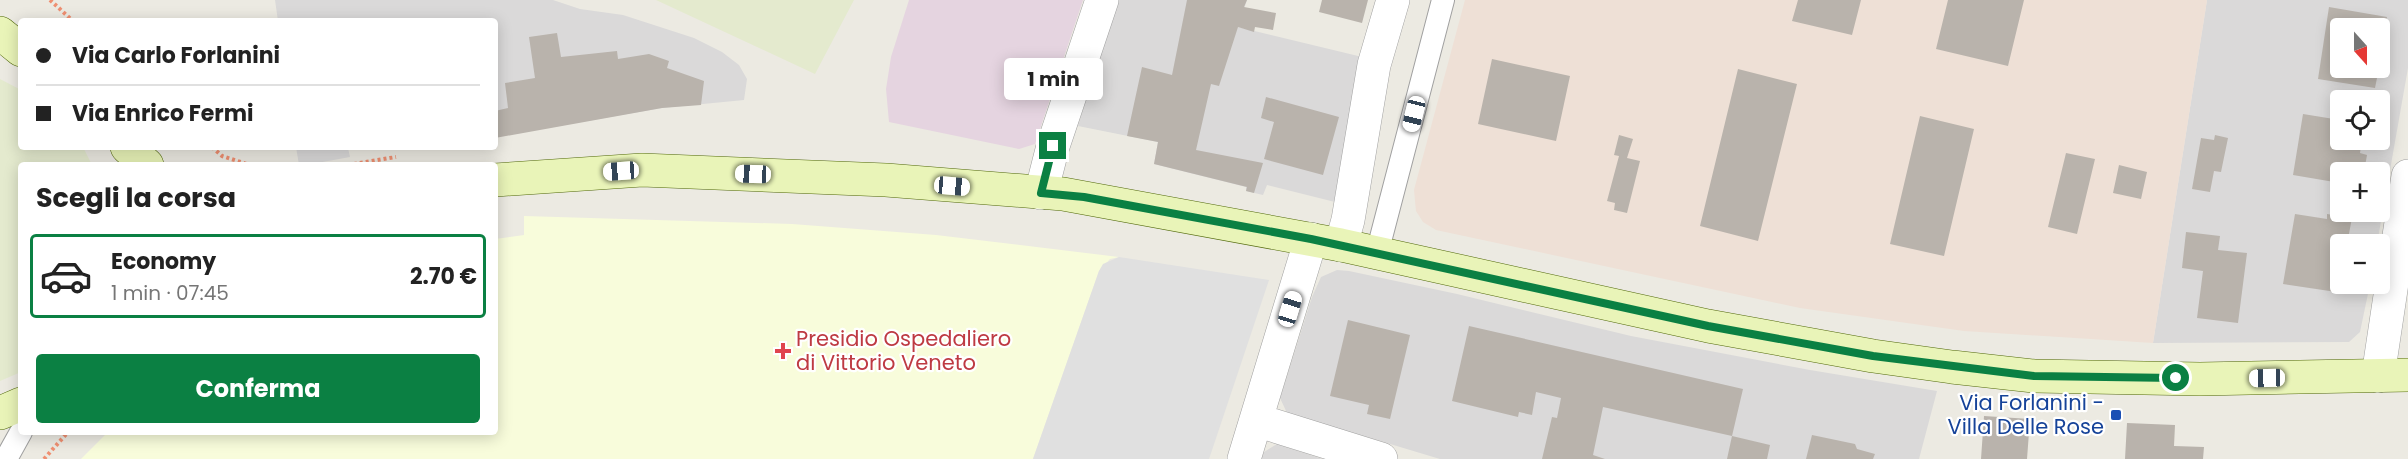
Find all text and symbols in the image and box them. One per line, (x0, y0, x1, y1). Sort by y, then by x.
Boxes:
north arrow (2330, 18, 2390, 78)
map controls (2330, 18, 2390, 294)
text: Via Carlo Forlanini (72, 40, 280, 71)
callout: 1 min (1004, 59, 1102, 101)
text: 1 min (1027, 65, 1080, 93)
button: locate (2330, 90, 2390, 150)
car (1401, 94, 1427, 134)
text: Via Enrico Fermi (72, 98, 254, 129)
route end (1039, 132, 1066, 159)
car (602, 161, 640, 181)
button: + (2330, 162, 2390, 222)
car (735, 164, 771, 184)
car (933, 175, 971, 197)
text: Scegli la corsa (36, 179, 236, 216)
button: − (2330, 234, 2390, 294)
text: Economy (111, 246, 216, 277)
icon: car (39, 249, 93, 303)
text: 2.70 € (410, 261, 477, 292)
text: 1 min · 07:45 (111, 279, 229, 307)
car (1276, 289, 1304, 329)
place label: Presidio Ospedaliero di Vittorio Veneto (796, 324, 1011, 377)
marker: Presidio Ospedaliero di Vittorio Veneto (774, 342, 792, 360)
button: Conferma (36, 354, 480, 423)
route start (2162, 364, 2189, 391)
car (2249, 369, 2285, 387)
place label: Via Forlanini - Villa Delle Rose (1947, 388, 2104, 441)
marker: Via Forlanini - Villa Delle Rose (2109, 408, 2123, 422)

